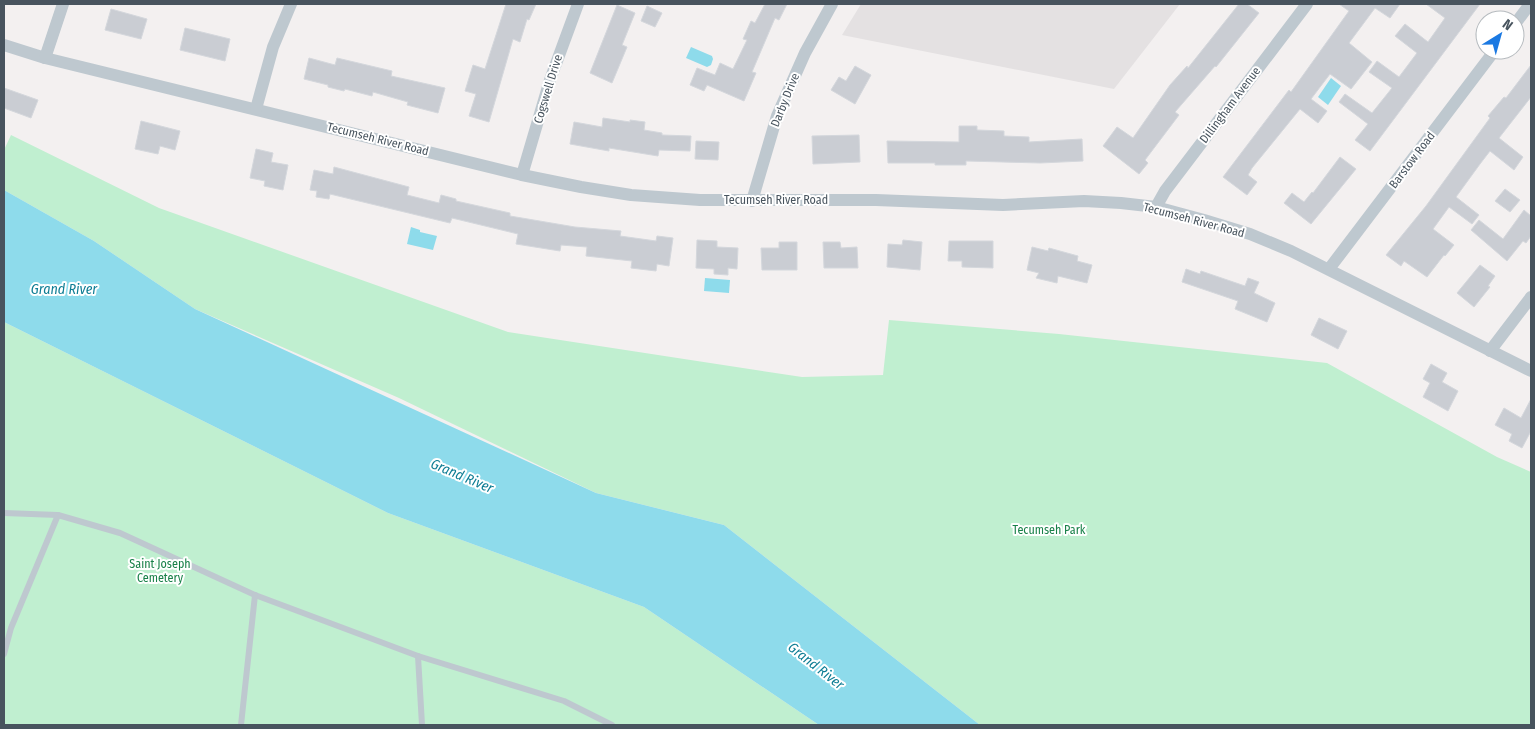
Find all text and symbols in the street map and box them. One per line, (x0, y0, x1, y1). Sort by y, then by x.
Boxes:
north arrow (1475, 10, 1525, 60)
text: N (1499, 16, 1516, 34)
street label: Cogswell Drive (531, 53, 565, 125)
street label: Dillingham Avenue (1197, 64, 1263, 146)
street label: Darby Drive (768, 71, 802, 129)
street label: Tecumseh River Road (326, 120, 430, 158)
street label: Barstow Road (1386, 129, 1438, 191)
street label: Tecumseh River Road (724, 193, 828, 207)
street label: Tecumseh River Road (1142, 200, 1246, 240)
water label: Grand River (31, 281, 98, 298)
water label: Grand River (428, 455, 497, 497)
park label: Tecumseh Park (1013, 523, 1086, 537)
park label: Saint Joseph Cemetery (129, 557, 191, 585)
water label: Grand River (785, 639, 848, 694)

